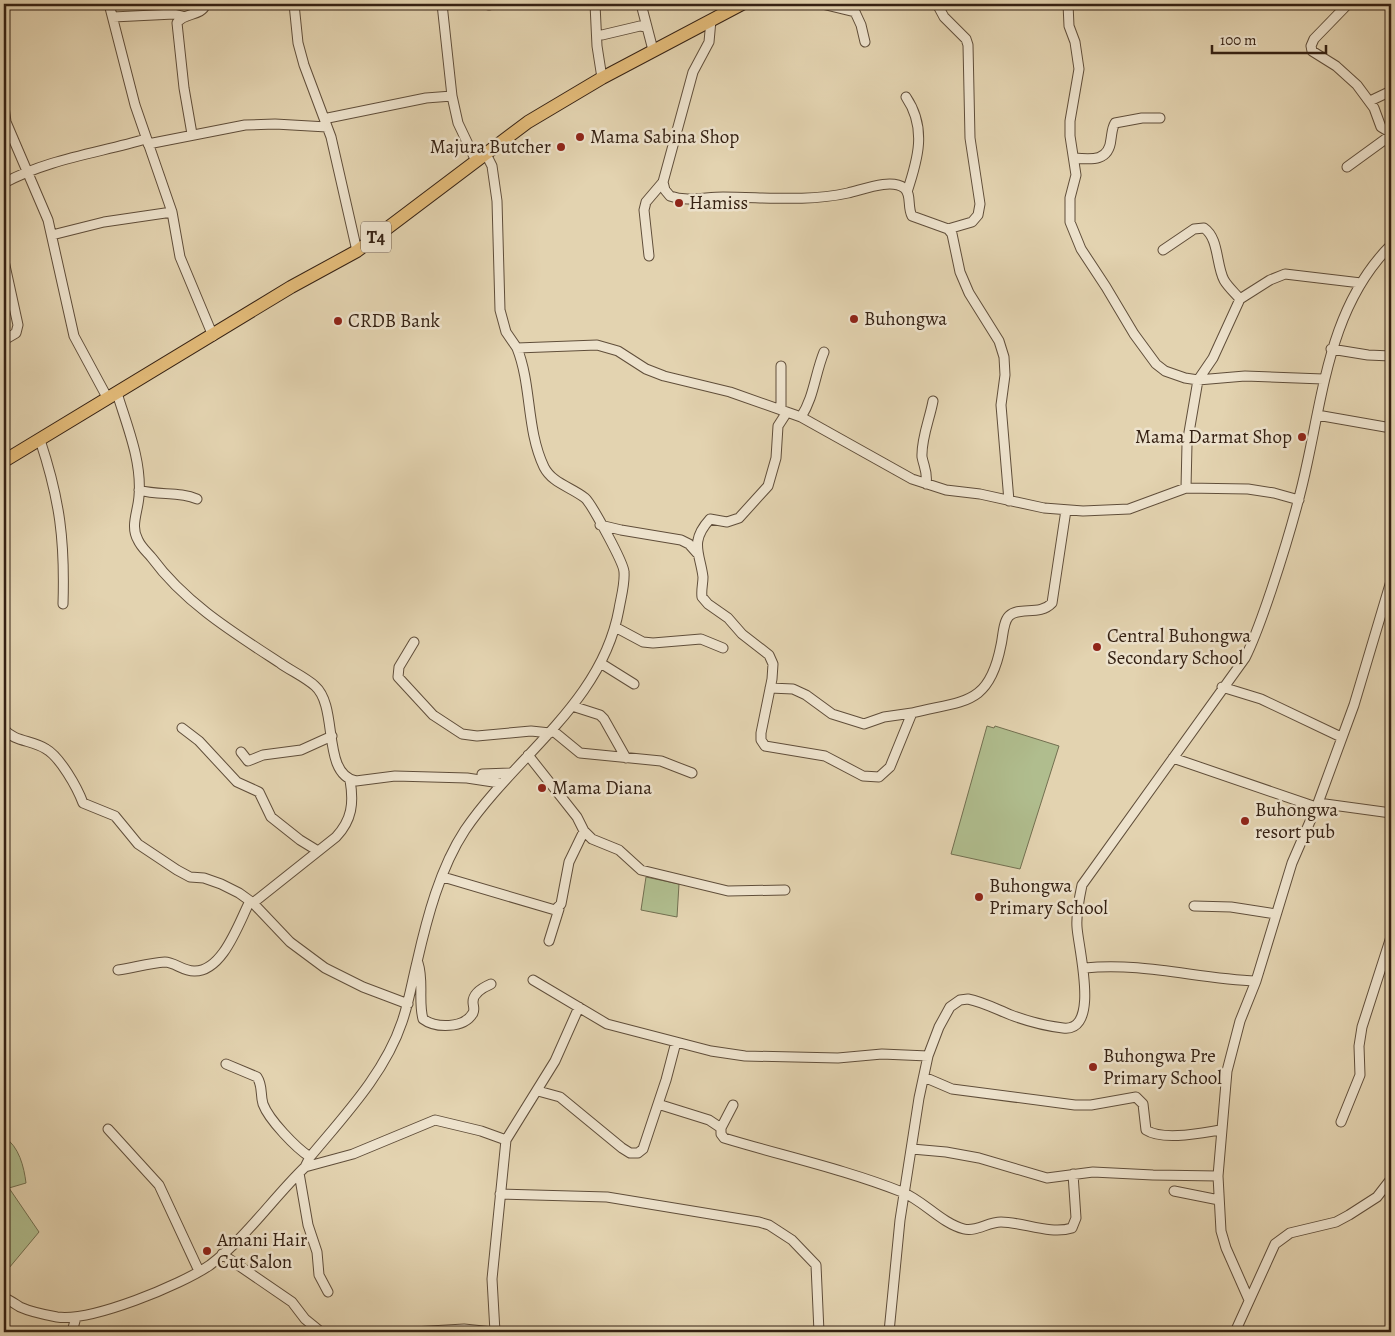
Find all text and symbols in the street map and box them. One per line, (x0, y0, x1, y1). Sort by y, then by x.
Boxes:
scale bar (1212, 22, 1326, 54)
text: 100 m (1220, 30, 1257, 50)
place label: Mama Sabina Shop (590, 124, 739, 150)
marker: Mama Sabina Shop (574, 131, 586, 143)
place label: Majura Butcher (430, 134, 551, 160)
marker: Majura Butcher (555, 141, 567, 153)
place label: Hamiss (689, 190, 748, 216)
marker: Hamiss (673, 197, 685, 209)
road number: T4 (361, 222, 391, 252)
place label: Buhongwa (864, 306, 947, 332)
place label: CRDB Bank (348, 308, 441, 334)
marker: Buhongwa (848, 313, 860, 325)
marker: CRDB Bank (332, 315, 344, 327)
place label: Mama Darmat Shop (1135, 424, 1292, 450)
marker: Mama Darmat Shop (1296, 431, 1308, 443)
place label: Central Buhongwa Secondary School (1107, 623, 1251, 671)
marker: Central Buhongwa Secondary School (1091, 641, 1103, 653)
place label: Mama Diana (552, 775, 652, 801)
marker: Mama Diana (536, 782, 548, 794)
place label: Buhongwa resort pub (1255, 797, 1338, 845)
marker: Buhongwa resort pub (1239, 815, 1251, 827)
place label: Buhongwa Primary School (989, 873, 1108, 921)
marker: Buhongwa Primary School (973, 891, 985, 903)
place label: Buhongwa Pre Primary School (1103, 1043, 1222, 1091)
marker: Buhongwa Pre Primary School (1087, 1061, 1099, 1073)
place label: Amani Hair Cut Salon (216, 1227, 307, 1275)
marker: Amani Hair Cut Salon (201, 1245, 213, 1257)

